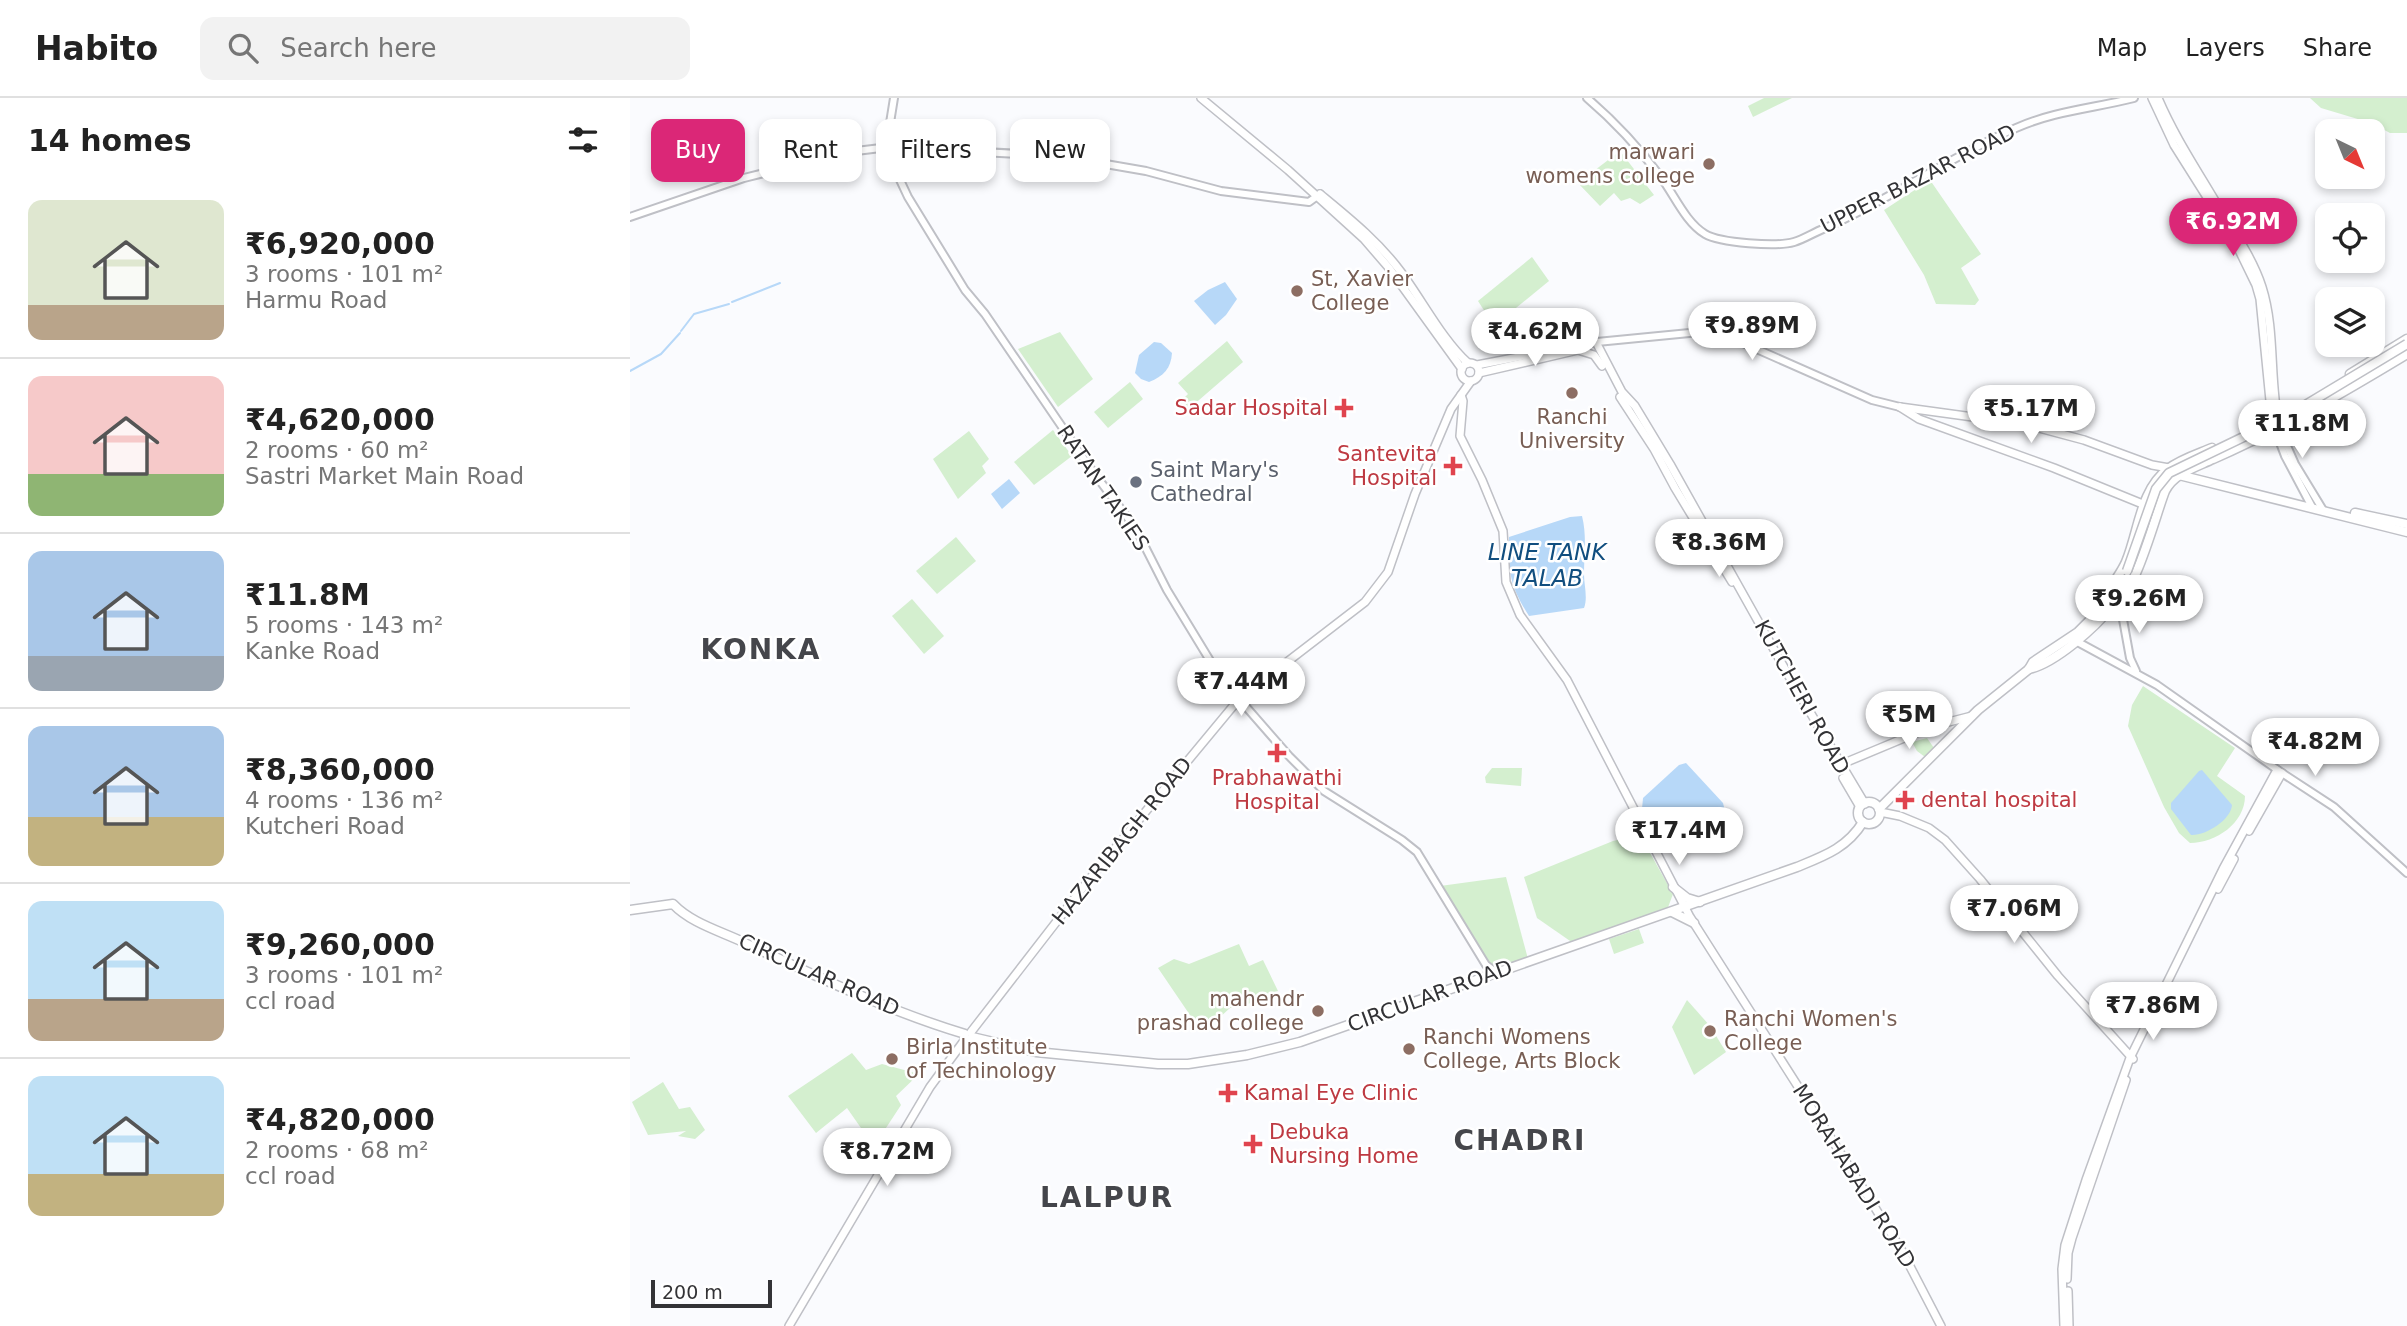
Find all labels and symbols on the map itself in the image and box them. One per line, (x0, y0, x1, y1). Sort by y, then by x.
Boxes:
street label: UPPER BAZAR ROAD (1817, 119, 2019, 239)
north arrow (2315, 119, 2385, 189)
place label: marwari womens college (1525, 140, 1695, 188)
marker: marwari womens college (1701, 156, 1717, 172)
pin: ₹6.92M (2176, 198, 2290, 258)
place label: St, Xavier College (1311, 267, 1413, 315)
marker: St, Xavier College (1289, 283, 1305, 299)
pin: ₹9.89M (1695, 302, 1809, 362)
pin: ₹4.62M (1478, 308, 1592, 368)
marker: Ranchi University (1564, 385, 1580, 401)
pin: ₹5.17M (1974, 386, 2088, 445)
place label: Sadar Hospital (1175, 396, 1328, 420)
marker: Sadar Hospital (1334, 398, 1354, 418)
pin: ₹11.8M (2245, 400, 2359, 460)
place label: Ranchi University (1519, 405, 1625, 453)
street label: RATAN TAKIES (1052, 421, 1154, 555)
place label: Santevita Hospital (1337, 442, 1437, 490)
marker: Santevita Hospital (1443, 456, 1463, 476)
place label: Saint Mary's Cathedral (1150, 458, 1279, 506)
marker: Saint Mary's Cathedral (1128, 474, 1144, 490)
pin: ₹8.36M (1662, 519, 1776, 579)
water label: LINE TANK TALAB (1488, 539, 1608, 591)
pin: ₹9.26M (2082, 575, 2196, 635)
street label: KUTCHERI ROAD (1750, 616, 1854, 778)
district label: KONKA (700, 633, 822, 666)
pin: ₹7.44M (1184, 658, 1298, 718)
pin: ₹5M (1875, 692, 1943, 751)
pin: ₹4.82M (2258, 718, 2372, 778)
marker: Prabhawathi Hospital (1267, 743, 1287, 763)
street label: HAZARIBAGH ROAD (1047, 753, 1197, 929)
place label: Prabhawathi Hospital (1212, 766, 1342, 814)
place label: dental hospital (1921, 788, 2077, 812)
marker: dental hospital (1895, 790, 1915, 810)
pin: ₹17.4M (1622, 808, 1736, 867)
pin: ₹7.06M (1957, 886, 2071, 945)
street label: CIRCULAR ROAD (735, 929, 903, 1021)
street label: CIRCULAR ROAD (1344, 955, 1516, 1037)
pin: ₹7.86M (2096, 982, 2210, 1042)
place label: mahendr prashad college (1137, 987, 1304, 1035)
marker: mahendr prashad college (1310, 1003, 1326, 1019)
place label: Ranchi Women's College (1724, 1007, 1897, 1055)
marker: Ranchi Women's College (1702, 1023, 1718, 1039)
place label: Ranchi Womens College, Arts Block (1423, 1025, 1621, 1073)
place label: Birla Institute of Techinology (906, 1035, 1056, 1083)
marker: Ranchi Womens College, Arts Block (1401, 1041, 1417, 1057)
marker: Birla Institute of Techinology (884, 1051, 900, 1067)
street label: MORAHABADI ROAD (1788, 1080, 1920, 1272)
place label: Kamal Eye Clinic (1244, 1081, 1418, 1105)
marker: Kamal Eye Clinic (1218, 1083, 1238, 1103)
place label: Debuka Nursing Home (1269, 1120, 1419, 1168)
district label: CHADRI (1454, 1124, 1586, 1157)
pin: ₹8.72M (830, 1128, 944, 1188)
marker: Debuka Nursing Home (1243, 1134, 1263, 1154)
district label: LALPUR (1040, 1181, 1174, 1214)
scale bar (651, 1277, 772, 1309)

